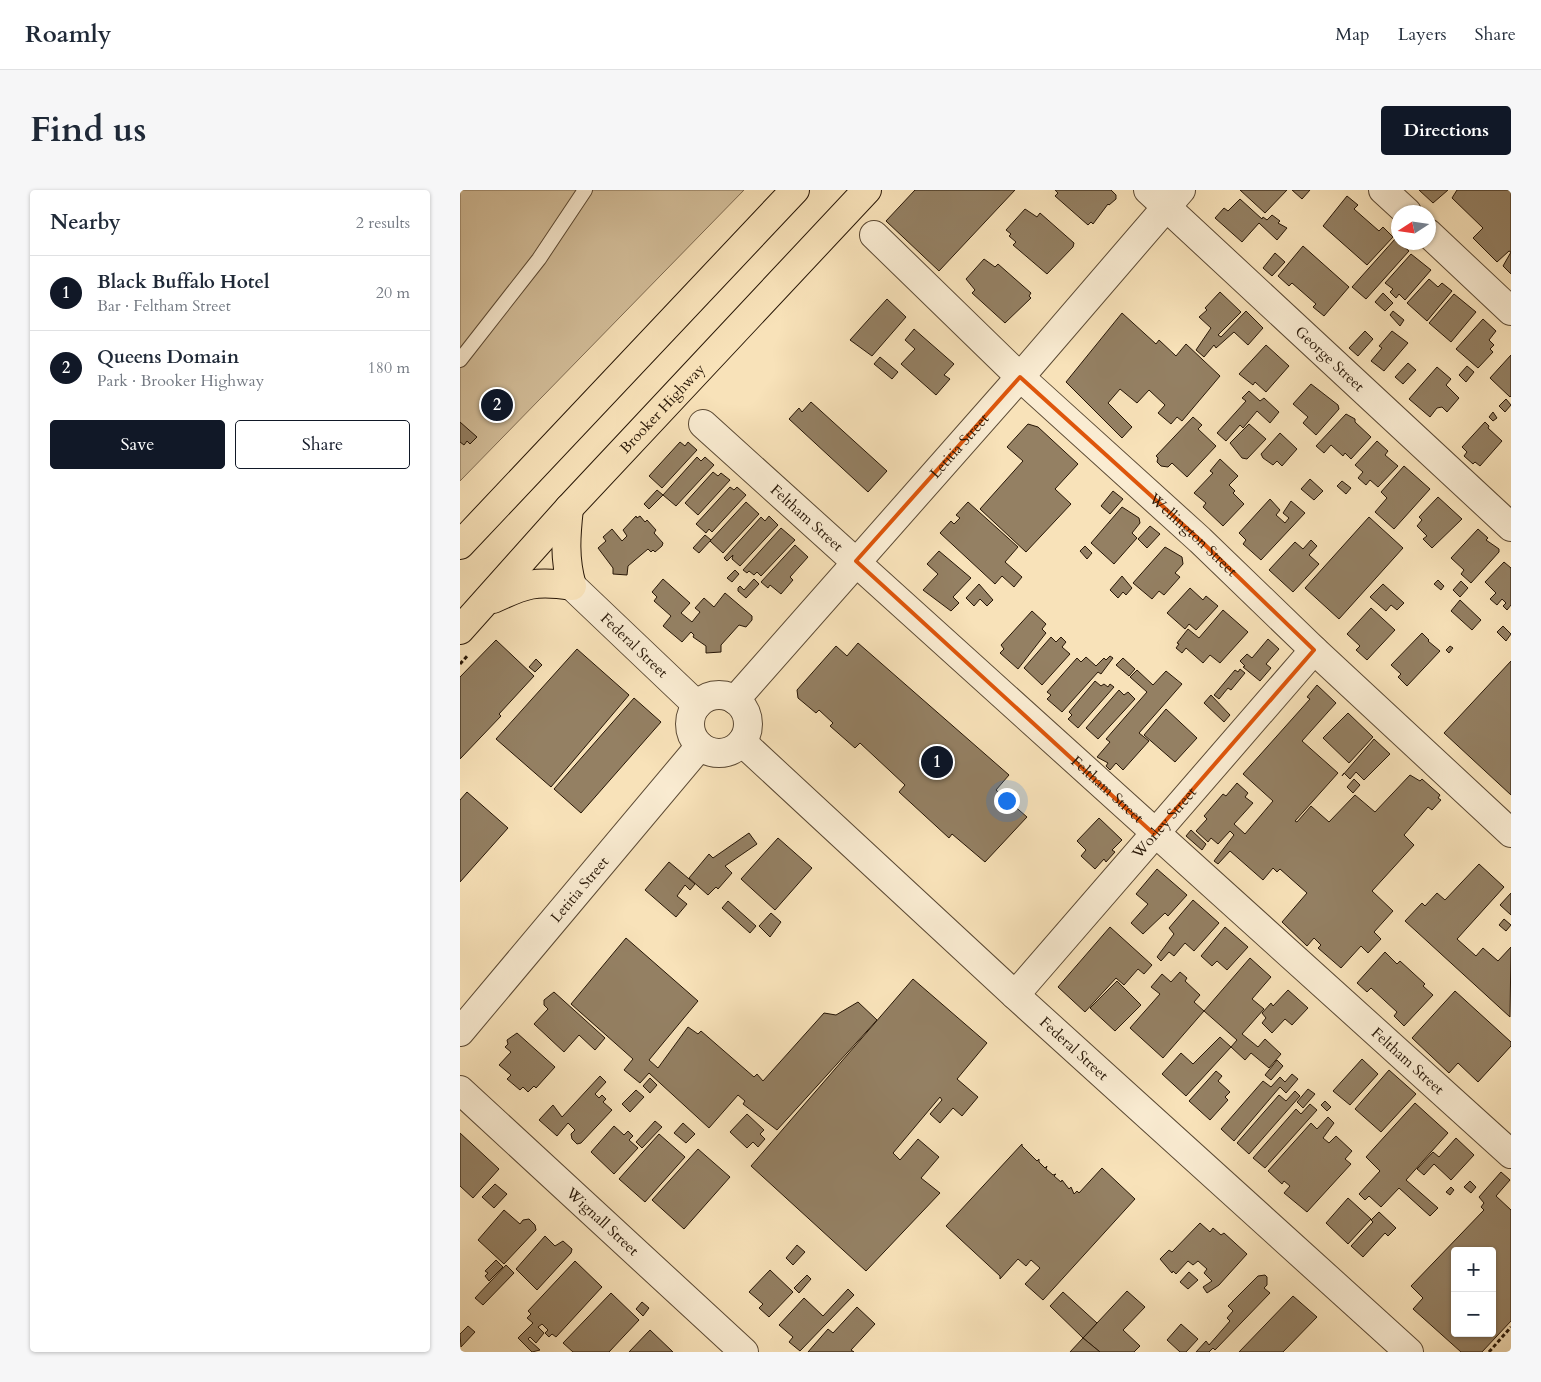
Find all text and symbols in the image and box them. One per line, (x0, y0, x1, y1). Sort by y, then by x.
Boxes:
text: Roamly (25, 18, 111, 51)
text: Map (1335, 22, 1370, 47)
text: Layers (1398, 22, 1447, 47)
text: Share (1475, 22, 1516, 47)
text: Find us (30, 106, 146, 154)
button: Directions (1381, 106, 1511, 155)
north arrow (1391, 205, 1436, 250)
text: Nearby (50, 208, 121, 237)
text: 2 results (356, 212, 410, 234)
text: Black Buffalo Hotel (97, 269, 270, 295)
text: 1 (62, 282, 70, 304)
text: 20 m (376, 282, 410, 304)
text: Bar · Feltham Street (97, 295, 231, 317)
street label: George Street (1291, 322, 1369, 396)
text: Queens Domain (97, 344, 239, 370)
text: 2 (62, 357, 70, 379)
text: 180 m (368, 357, 410, 379)
street label: Brooker Highway (615, 359, 709, 458)
text: Park · Brooker Highway (97, 370, 264, 392)
pin: 2 (481, 386, 513, 424)
street label: Letitia Street (925, 409, 994, 483)
button: Save (50, 420, 225, 469)
button: Share (235, 420, 410, 469)
street label: Feltham Street (766, 480, 848, 556)
street label: Wellington Street (1144, 488, 1242, 581)
street label: Federal Street (596, 608, 673, 682)
pin: 1 (921, 743, 953, 781)
street label: Feltham Street (1067, 751, 1148, 828)
street label: Worley Street (1127, 782, 1201, 864)
your location (994, 788, 1020, 814)
street label: Letitia Street (546, 852, 613, 927)
street label: Federal Street (1036, 1012, 1113, 1085)
street label: Feltham Street (1367, 1023, 1449, 1099)
street label: Wignall Street (561, 1182, 643, 1260)
map controls (1451, 1247, 1496, 1337)
button: + (1451, 1247, 1496, 1292)
button: − (1451, 1292, 1496, 1337)

